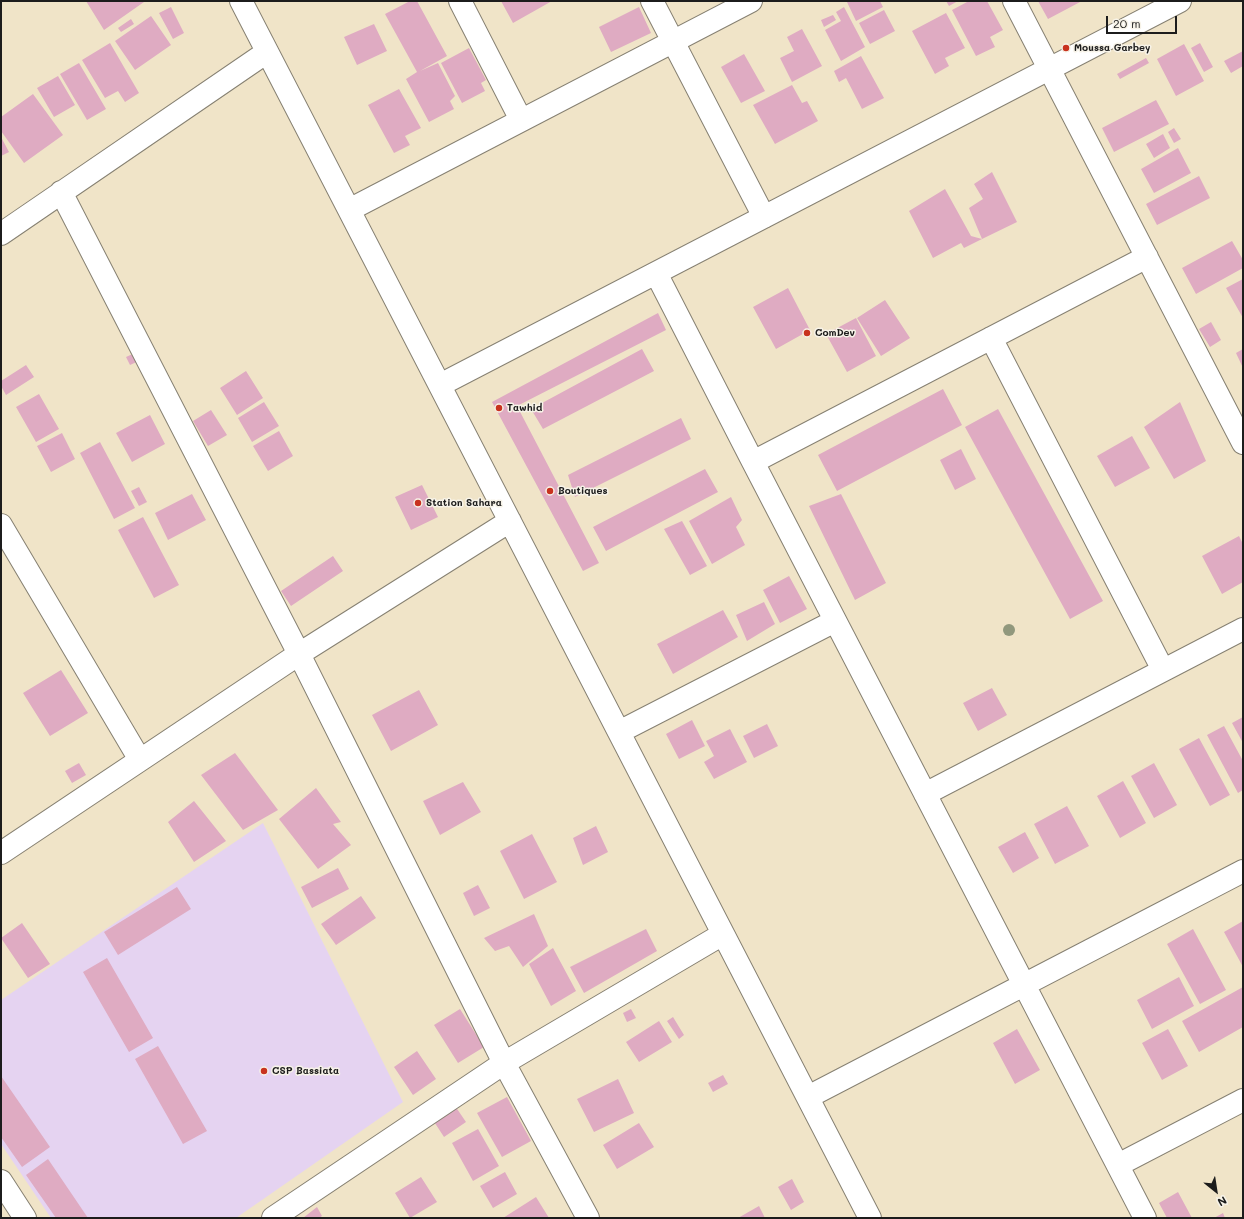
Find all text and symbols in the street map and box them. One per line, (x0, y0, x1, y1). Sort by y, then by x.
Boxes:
scale bar (1108, 8, 1179, 34)
text: 20 m (1113, 15, 1141, 31)
place label: Moussa Garbey (1074, 42, 1150, 54)
marker: Moussa Garbey (1061, 43, 1071, 53)
place label: ComDev (815, 327, 855, 339)
marker: ComDev (802, 328, 812, 338)
place label: Tawhid (507, 402, 542, 414)
marker: Tawhid (494, 403, 504, 413)
place label: Boutiques (558, 485, 608, 497)
marker: Boutiques (545, 486, 555, 496)
place label: Station Sahara (426, 497, 502, 509)
marker: Station Sahara (413, 498, 423, 508)
place label: CSP Bassiata (272, 1065, 339, 1077)
marker: CSP Bassiata (259, 1066, 269, 1076)
north arrow (1196, 1171, 1236, 1211)
text: N (1215, 1193, 1230, 1210)

